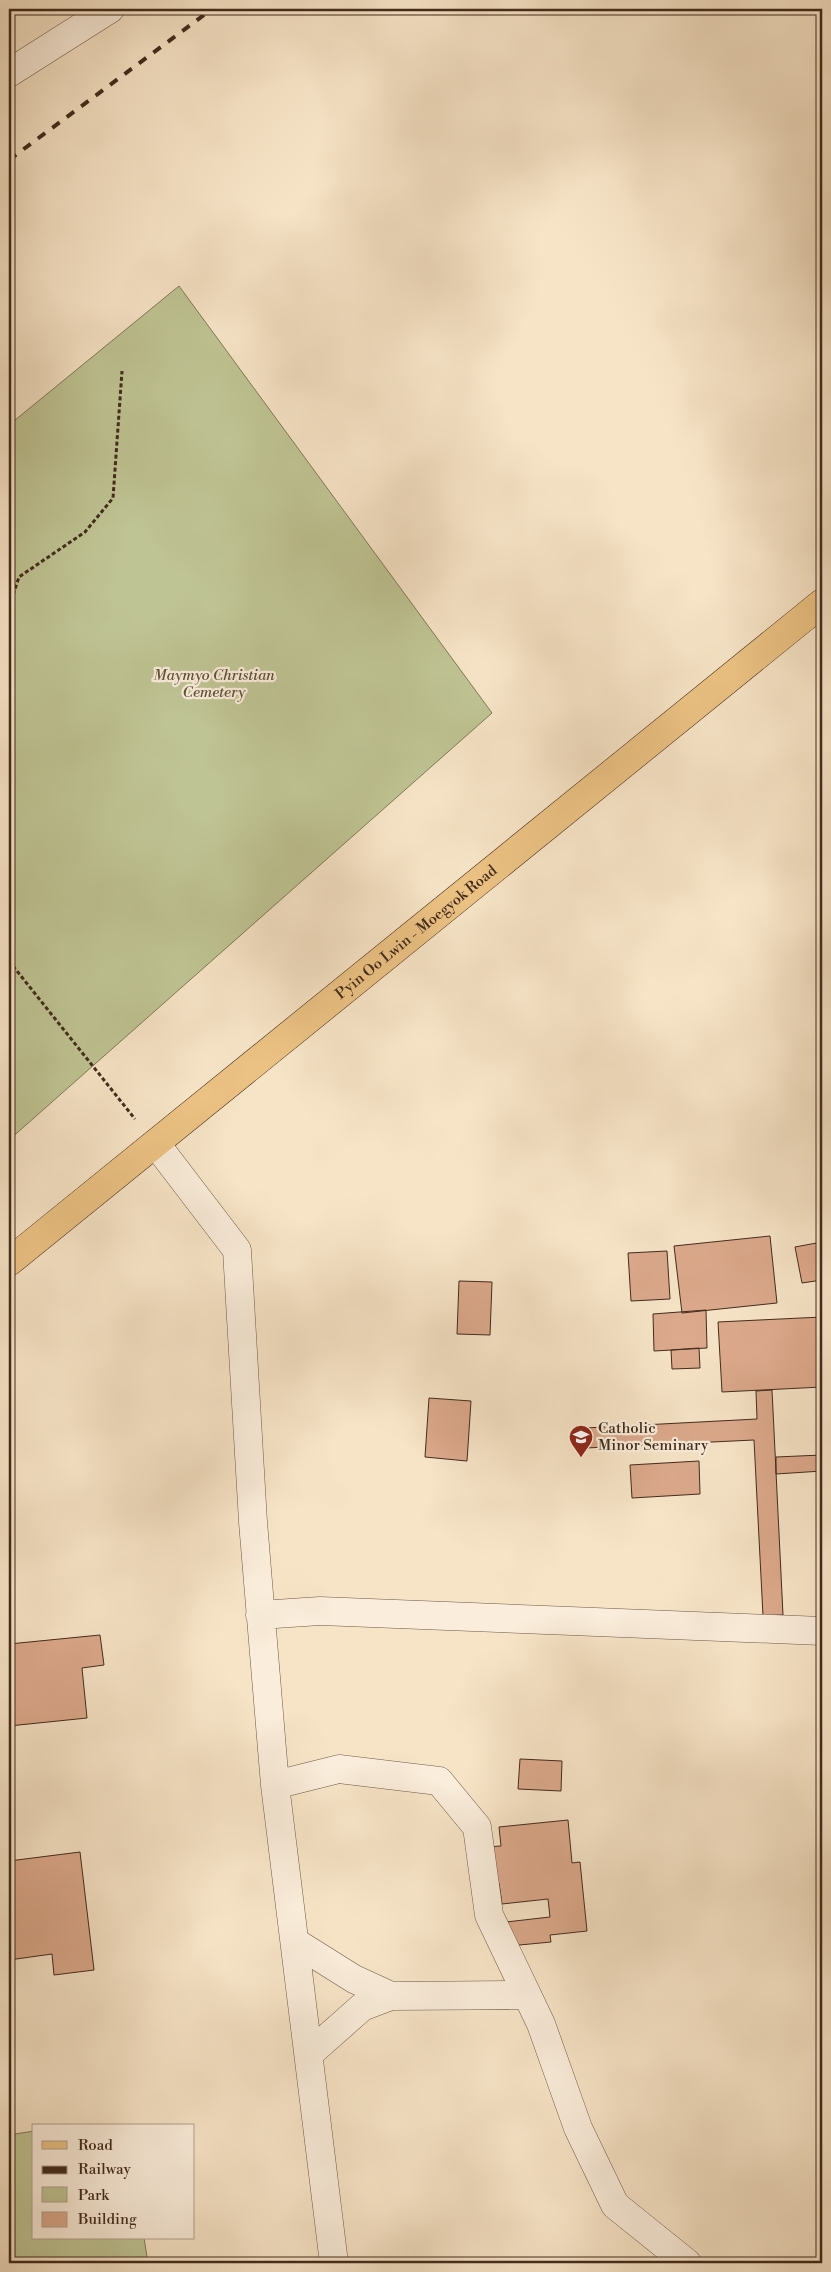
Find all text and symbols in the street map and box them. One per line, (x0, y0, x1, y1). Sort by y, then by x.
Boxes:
park label: Maymyo Christian Cemetery (153, 666, 275, 702)
street label: Pyin Oo Lwin - Moegyok Road (331, 861, 501, 1003)
place label: Catholic Minor Seminary (598, 1419, 709, 1455)
school or university icon: Catholic Minor Seminary (568, 1424, 594, 1458)
legend (32, 2124, 195, 2240)
text: Road (78, 2136, 113, 2155)
text: Railway (78, 2160, 132, 2179)
text: Park (78, 2186, 110, 2205)
text: Building (77, 2210, 137, 2229)

